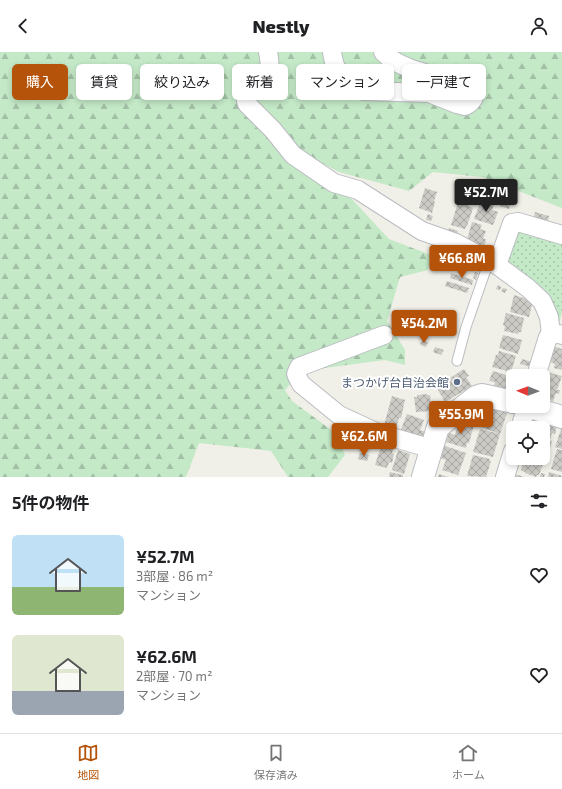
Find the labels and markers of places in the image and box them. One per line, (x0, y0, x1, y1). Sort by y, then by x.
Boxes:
pin: ¥52.7M (453, 179, 519, 213)
pin: ¥66.8M (429, 245, 495, 279)
pin: ¥54.2M (391, 310, 457, 344)
place label: まつかげ台自治会館 (341, 375, 449, 389)
marker: まつかげ台自治会館 (452, 377, 462, 387)
pin: ¥55.9M (428, 401, 494, 435)
pin: ¥62.6M (331, 423, 397, 457)

